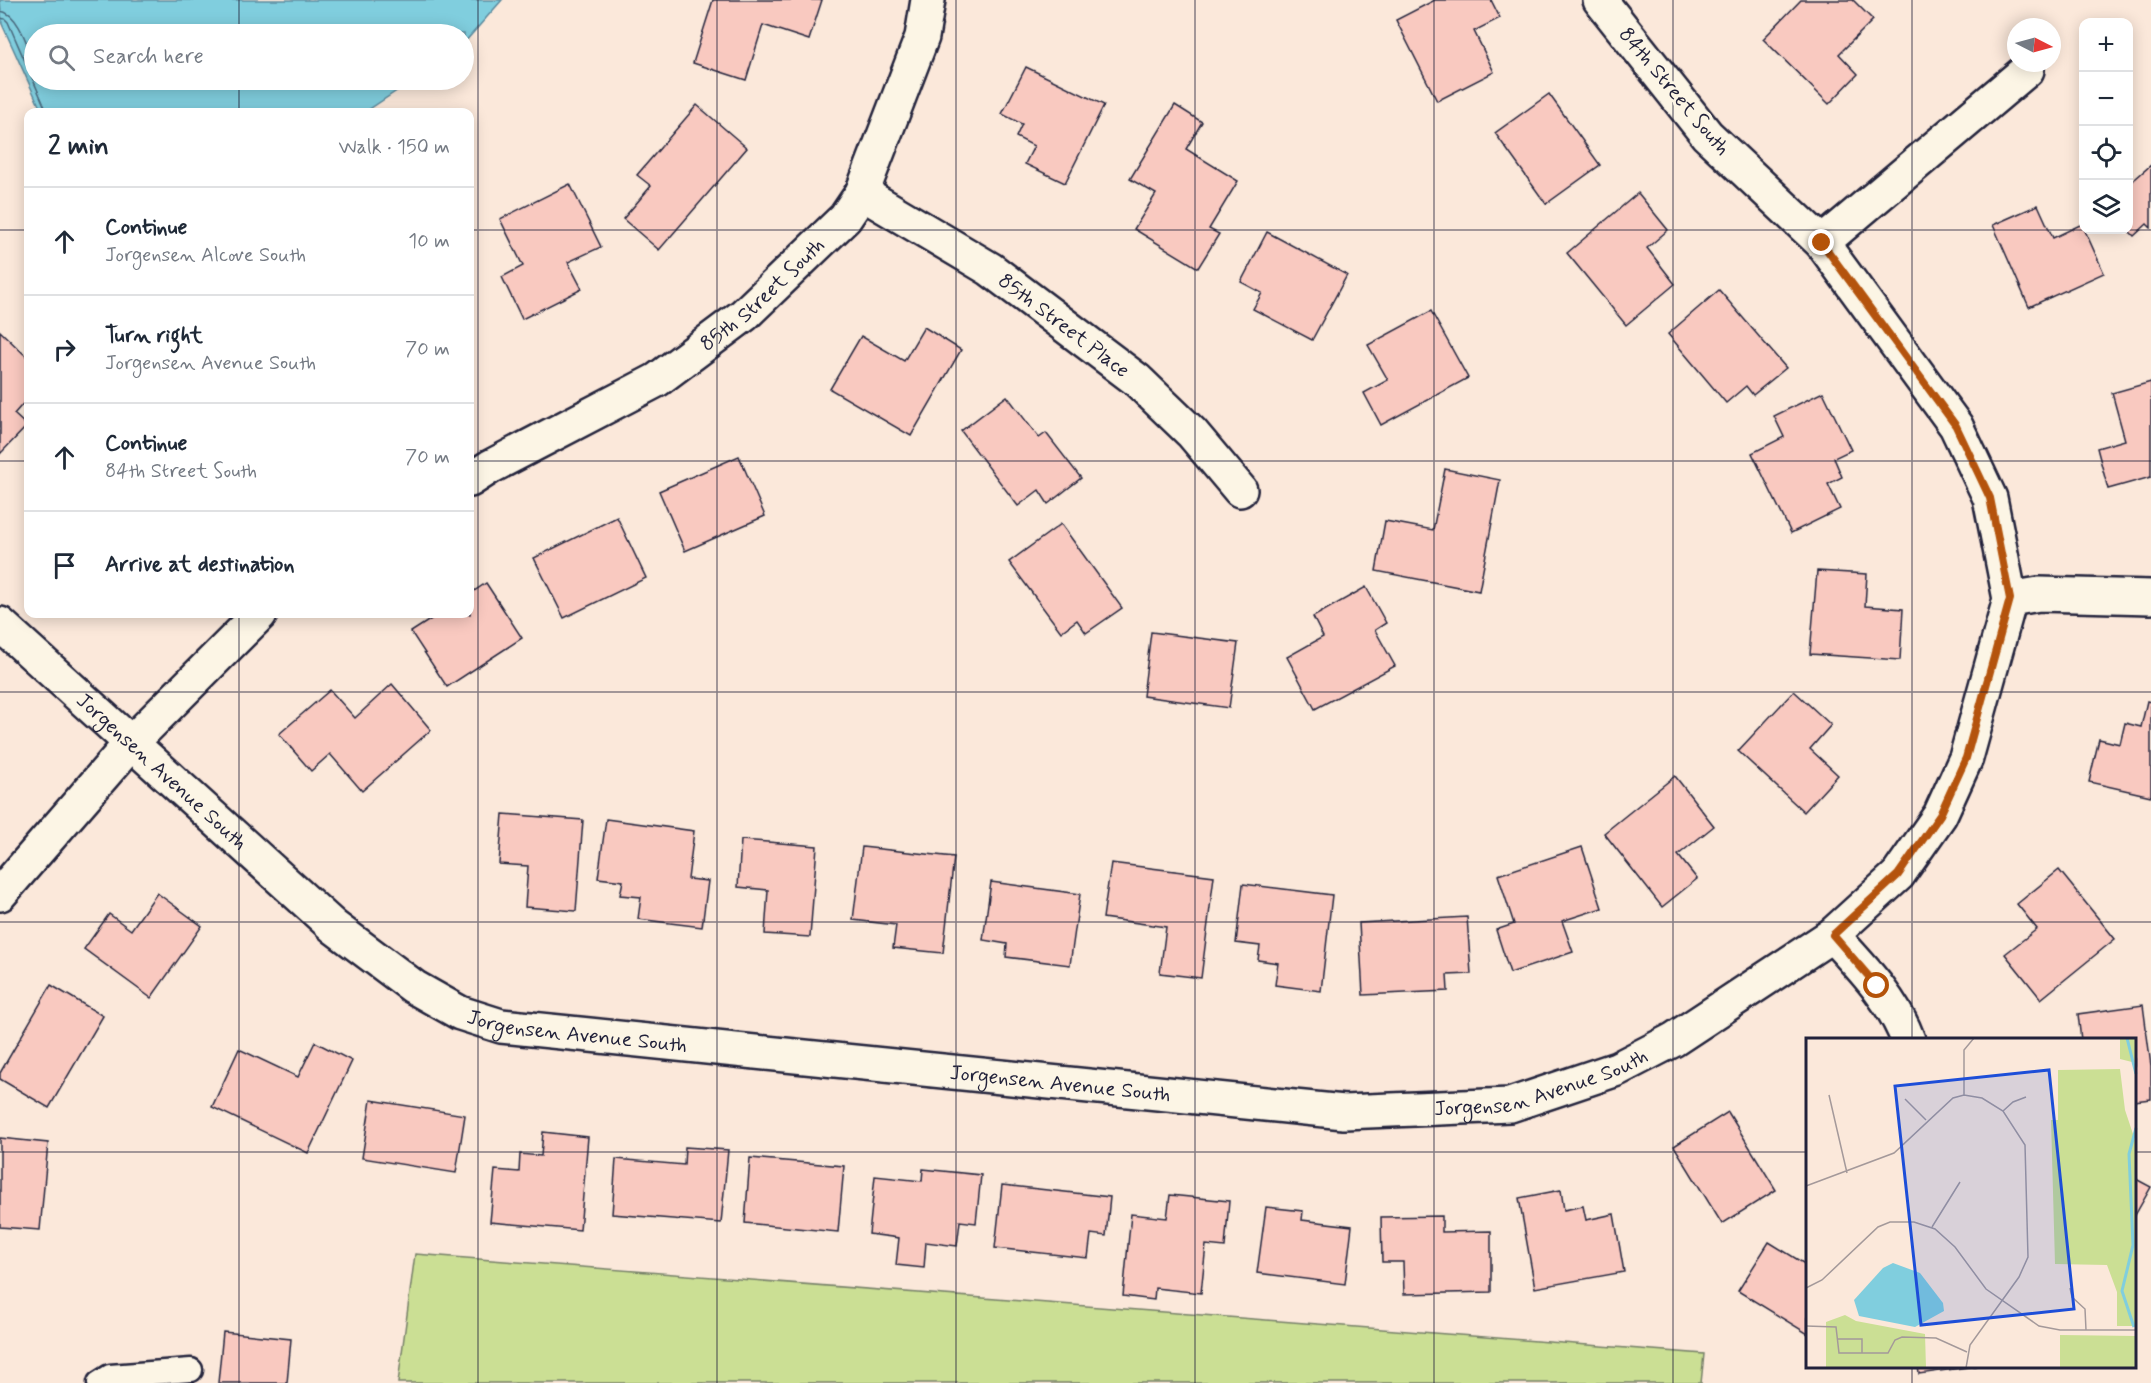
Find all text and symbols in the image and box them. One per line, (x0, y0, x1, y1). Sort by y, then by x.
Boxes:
north arrow (2007, 18, 2061, 72)
map controls (2079, 18, 2133, 234)
button: + (2079, 18, 2133, 72)
street label: 84th Street South (1612, 21, 1736, 162)
search box (24, 24, 474, 90)
icon: search (45, 41, 78, 74)
text: Search here (93, 43, 204, 71)
button: − (2079, 72, 2133, 126)
button: locate (2079, 126, 2133, 180)
text: 2 min (48, 130, 109, 164)
text: Walk · 150 m (338, 134, 450, 161)
button: layers (2079, 180, 2133, 234)
text: Continue (105, 214, 187, 242)
icon: ahead (48, 225, 81, 258)
text: 10 m (408, 228, 450, 255)
route end (1808, 229, 1834, 255)
street label: 85th Street South (695, 232, 831, 358)
text: Jorgensen Alcove South (105, 242, 306, 269)
street label: 85th Street Place (992, 267, 1135, 385)
text: Turn right (105, 322, 203, 350)
icon: right (48, 333, 81, 366)
text: 70 m (405, 336, 450, 363)
text: Jorgensen Avenue South (105, 350, 316, 377)
text: Continue (105, 430, 187, 458)
icon: ahead (48, 441, 81, 474)
text: 70 m (405, 444, 450, 471)
text: 84th Street South (105, 458, 257, 485)
icon: arrive (48, 549, 81, 582)
text: Arrive at destination (105, 551, 295, 579)
street label: Jorgensen Avenue South (70, 687, 253, 857)
route start (1863, 972, 1889, 998)
street label: Jorgensen Avenue South (463, 1003, 688, 1060)
inset map (1806, 1038, 2136, 1368)
street label: Jorgensen Avenue South (1433, 1042, 1653, 1123)
street label: Jorgensen Avenue South (948, 1059, 1172, 1109)

